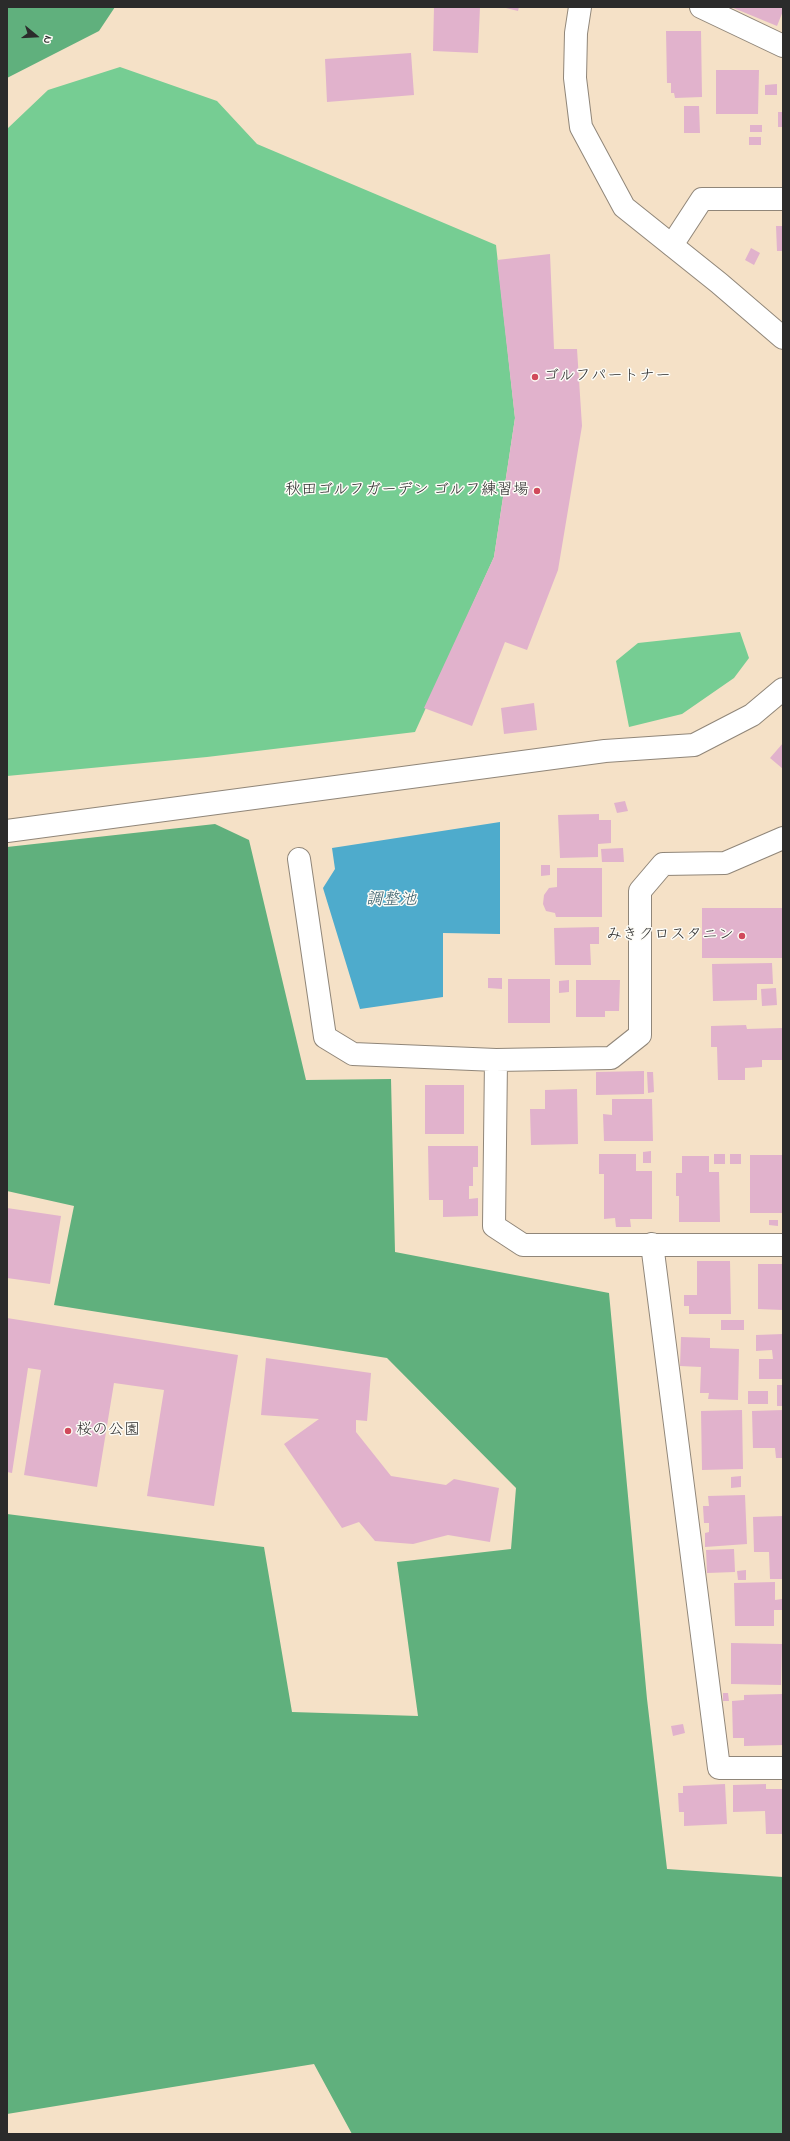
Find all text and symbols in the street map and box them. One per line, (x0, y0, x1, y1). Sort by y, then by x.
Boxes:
north arrow (16, 16, 56, 56)
text: N (39, 34, 56, 46)
place label: ゴルフパートナー (543, 367, 671, 387)
marker: ゴルフパートナー (530, 372, 540, 382)
place label: 秋田ゴルフガーデン ゴルフ練習場 (285, 481, 529, 501)
marker: 秋田ゴルフガーデン ゴルフ練習場 (532, 486, 542, 496)
water label: 調整池 (366, 891, 416, 911)
place label: みきクロスタニン (606, 926, 734, 946)
marker: みきクロスタニン (737, 931, 747, 941)
place label: 桜の公園 (76, 1421, 140, 1441)
marker: 桜の公園 (63, 1426, 73, 1436)

